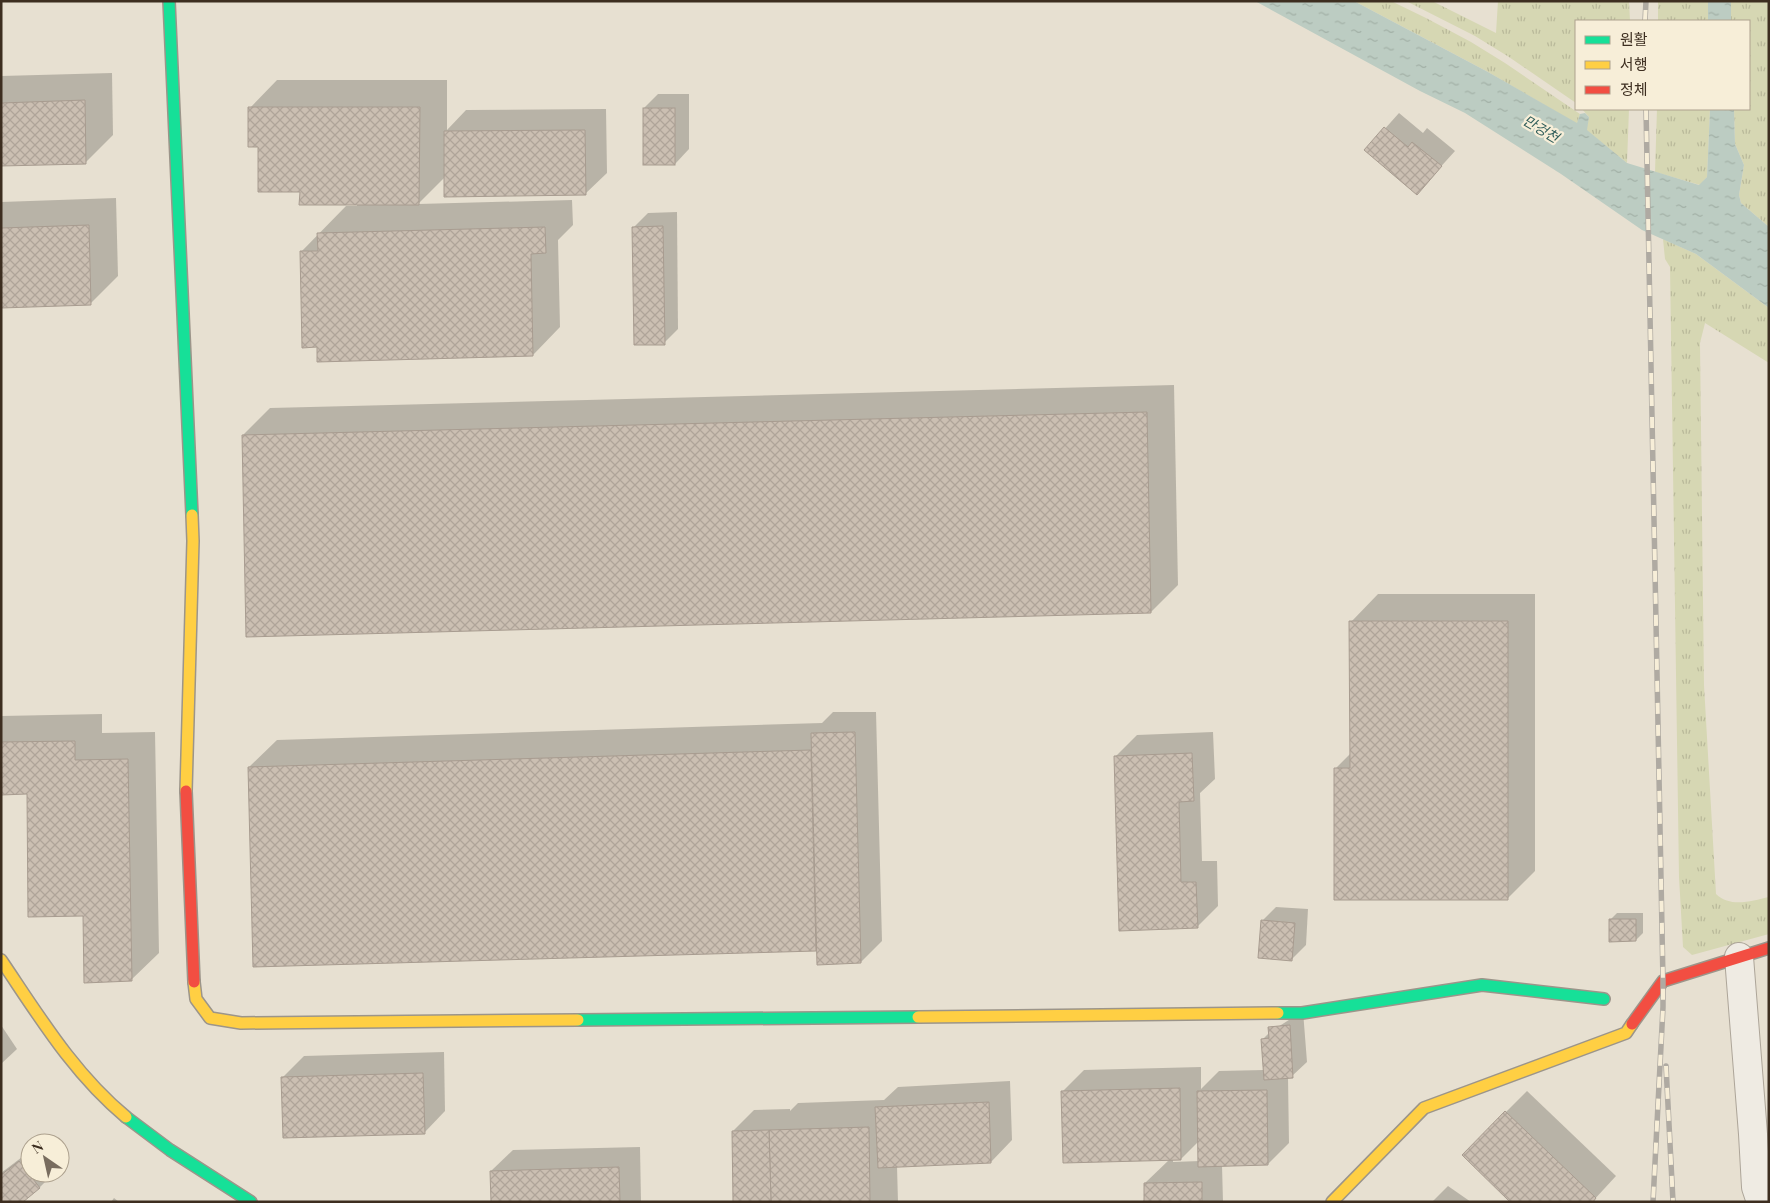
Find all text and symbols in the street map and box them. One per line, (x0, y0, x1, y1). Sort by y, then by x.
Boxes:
legend (1575, 20, 1750, 110)
text: 원활 (1620, 29, 1648, 49)
text: 서행 (1620, 54, 1648, 74)
text: 정체 (1620, 79, 1648, 99)
water label: 만겅천 (1520, 110, 1564, 147)
north arrow (20, 1133, 70, 1183)
text: N (28, 1136, 47, 1158)

